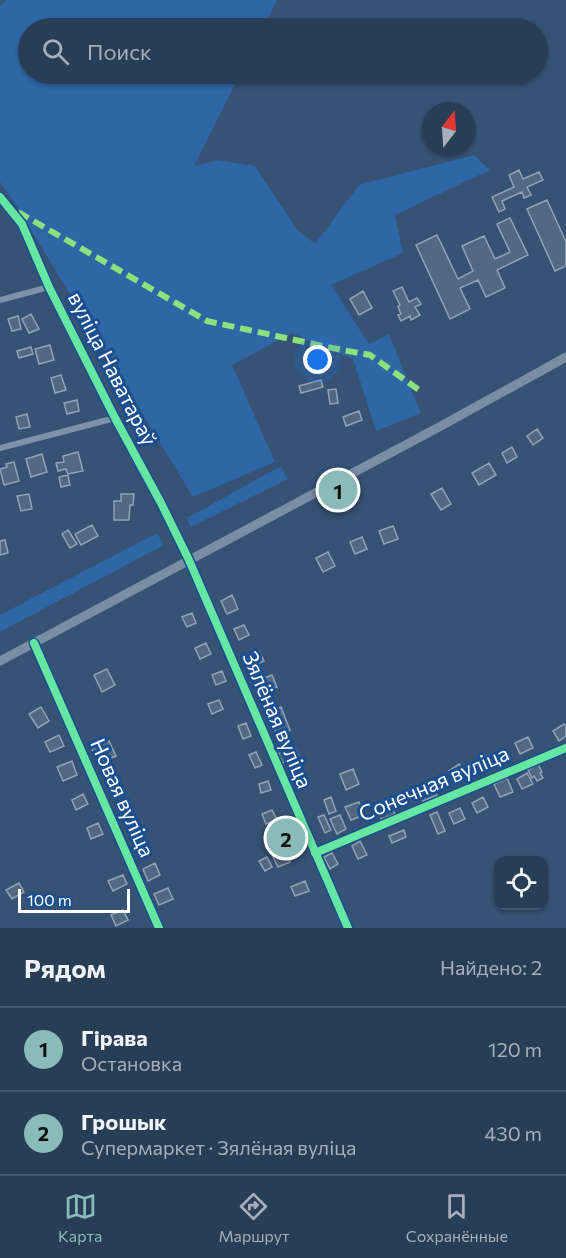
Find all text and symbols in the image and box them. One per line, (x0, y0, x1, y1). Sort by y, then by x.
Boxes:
search box (18, 18, 548, 84)
icon: search (39, 35, 72, 68)
text: Поиск (87, 38, 152, 65)
north arrow (422, 102, 476, 156)
street label: вуліца Наватараў (64, 287, 163, 449)
your location (303, 345, 332, 374)
pin: 1 (318, 468, 358, 512)
street label: Зялёная вуліца (238, 647, 318, 792)
street label: Новая вуліца (86, 734, 161, 861)
street label: Сонечная вуліца (354, 740, 512, 826)
pin: 2 (266, 816, 306, 860)
map controls (494, 856, 548, 910)
button: locate (494, 856, 548, 910)
scale bar (18, 886, 130, 914)
text: 100 m (27, 890, 72, 909)
text: Рядом (24, 952, 106, 983)
text: Найдено: 2 (440, 955, 542, 979)
text: Гірава (81, 1024, 148, 1051)
text: 1 (39, 1037, 48, 1061)
text: 120 m (488, 1037, 542, 1061)
text: Остановка (81, 1051, 182, 1075)
text: Грошык (81, 1108, 167, 1135)
text: 2 (38, 1121, 49, 1145)
text: 430 m (484, 1121, 542, 1145)
text: Супермаркет · Зялёная вуліца (81, 1135, 356, 1159)
tab: Карта (58, 1190, 102, 1245)
tab: Маршрут (218, 1190, 290, 1245)
tab: Сохранённые (406, 1190, 508, 1245)

